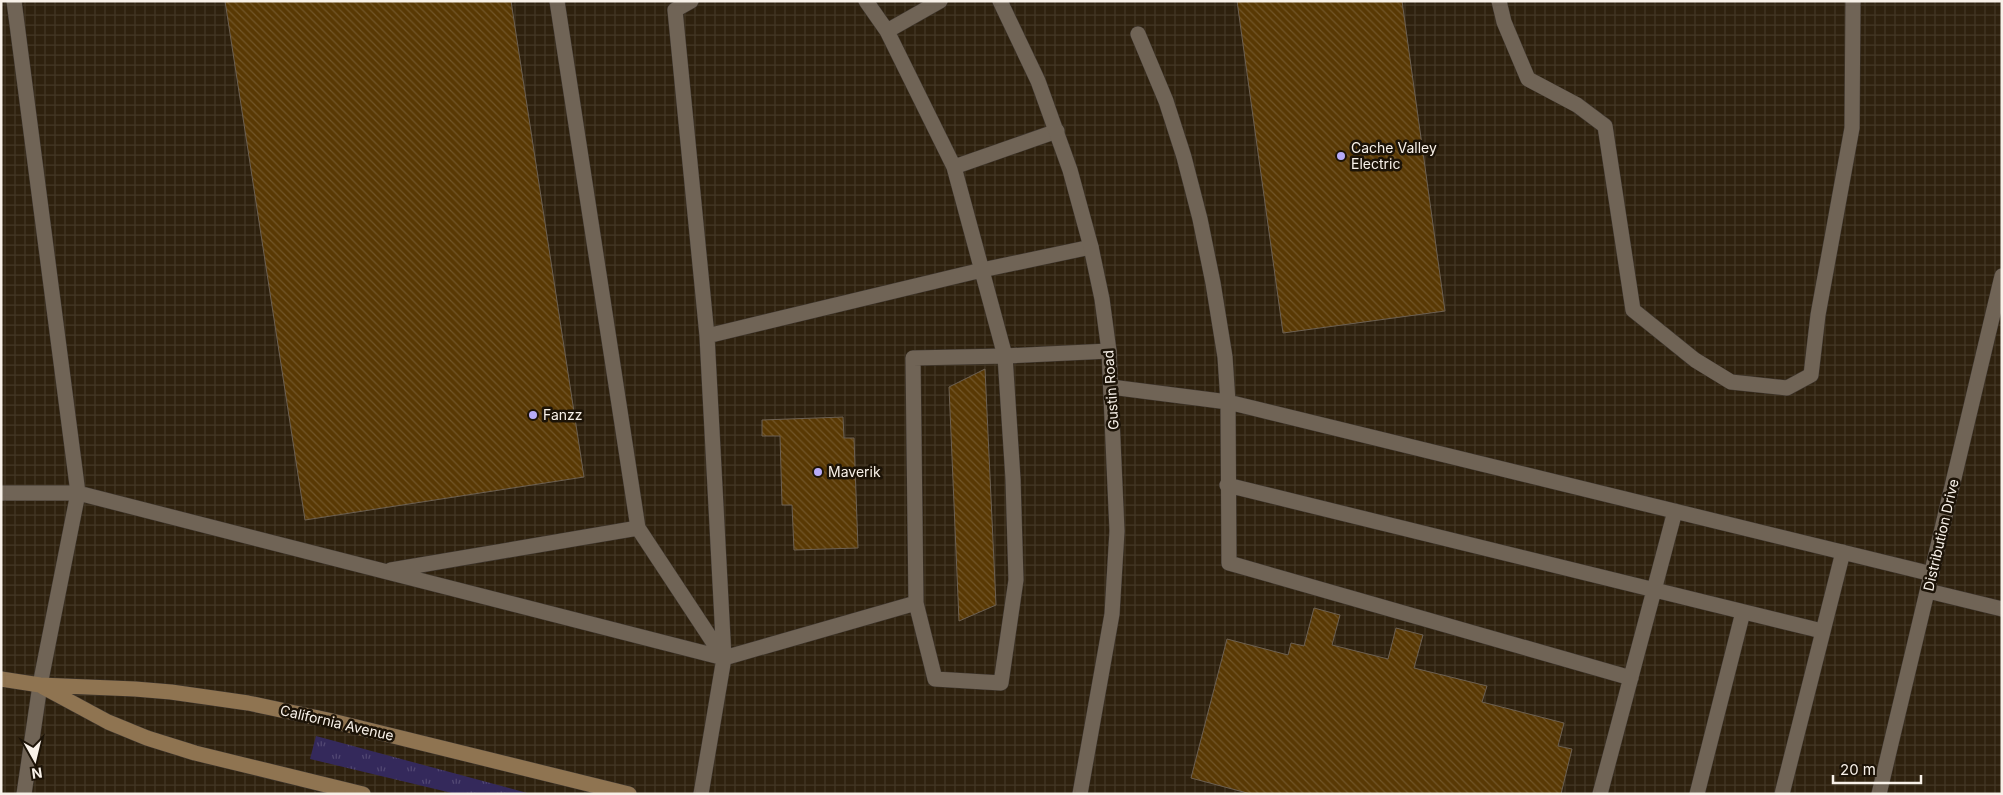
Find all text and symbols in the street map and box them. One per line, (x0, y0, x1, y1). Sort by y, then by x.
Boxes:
place label: Cache Valley Electric (1351, 139, 1437, 172)
marker: Cache Valley Electric (1335, 150, 1347, 162)
street label: Gustin Road (1099, 350, 1122, 431)
place label: Fanzz (543, 406, 583, 423)
marker: Fanzz (527, 409, 539, 421)
place label: Maverik (828, 463, 881, 480)
marker: Maverik (812, 466, 824, 478)
street label: Distribution Drive (1919, 477, 1962, 593)
street label: California Avenue (279, 701, 396, 744)
north arrow (10, 735, 60, 785)
scale bar (1833, 752, 1920, 784)
text: 20 m (1840, 760, 1876, 779)
text: N (30, 764, 43, 783)

